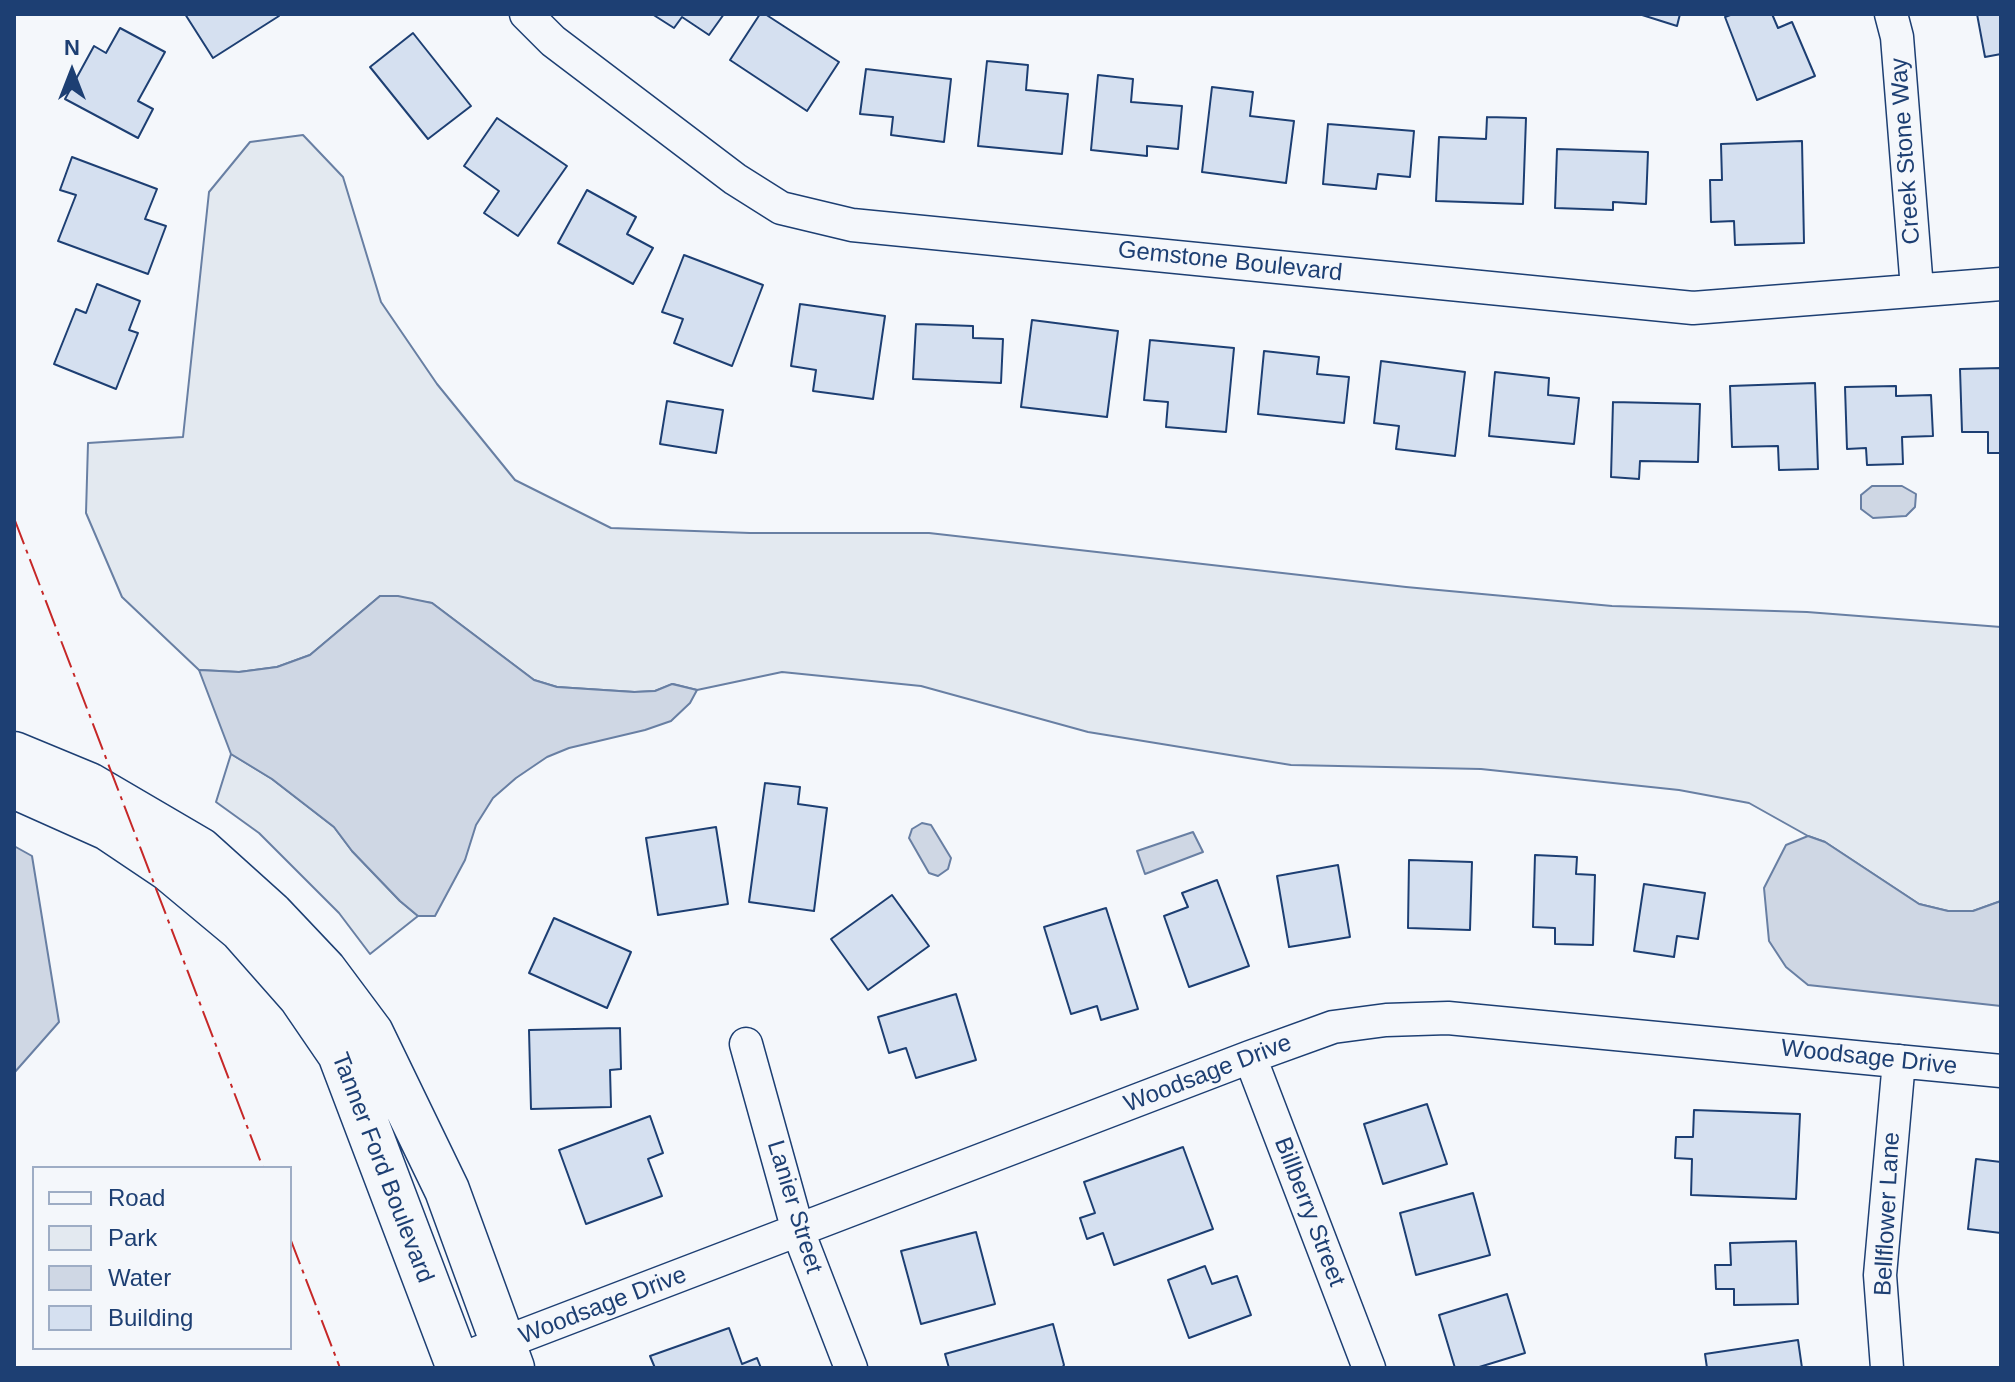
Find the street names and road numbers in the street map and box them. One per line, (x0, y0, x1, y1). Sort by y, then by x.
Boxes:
street label: Creek Stone Way (1885, 57, 1927, 245)
street label: Gemstone Boulevard (1116, 236, 1344, 288)
street label: Woodsage Drive (1120, 1029, 1296, 1119)
street label: Woodsage Drive (1779, 1034, 1959, 1082)
street label: Tanner Ford Boulevard (325, 1049, 439, 1287)
street label: Bellflower Lane (1869, 1131, 1907, 1297)
street label: Billberry Street (1267, 1133, 1351, 1291)
street label: Lanier Street (760, 1137, 828, 1277)
street label: Woodsage Drive (515, 1261, 691, 1351)

